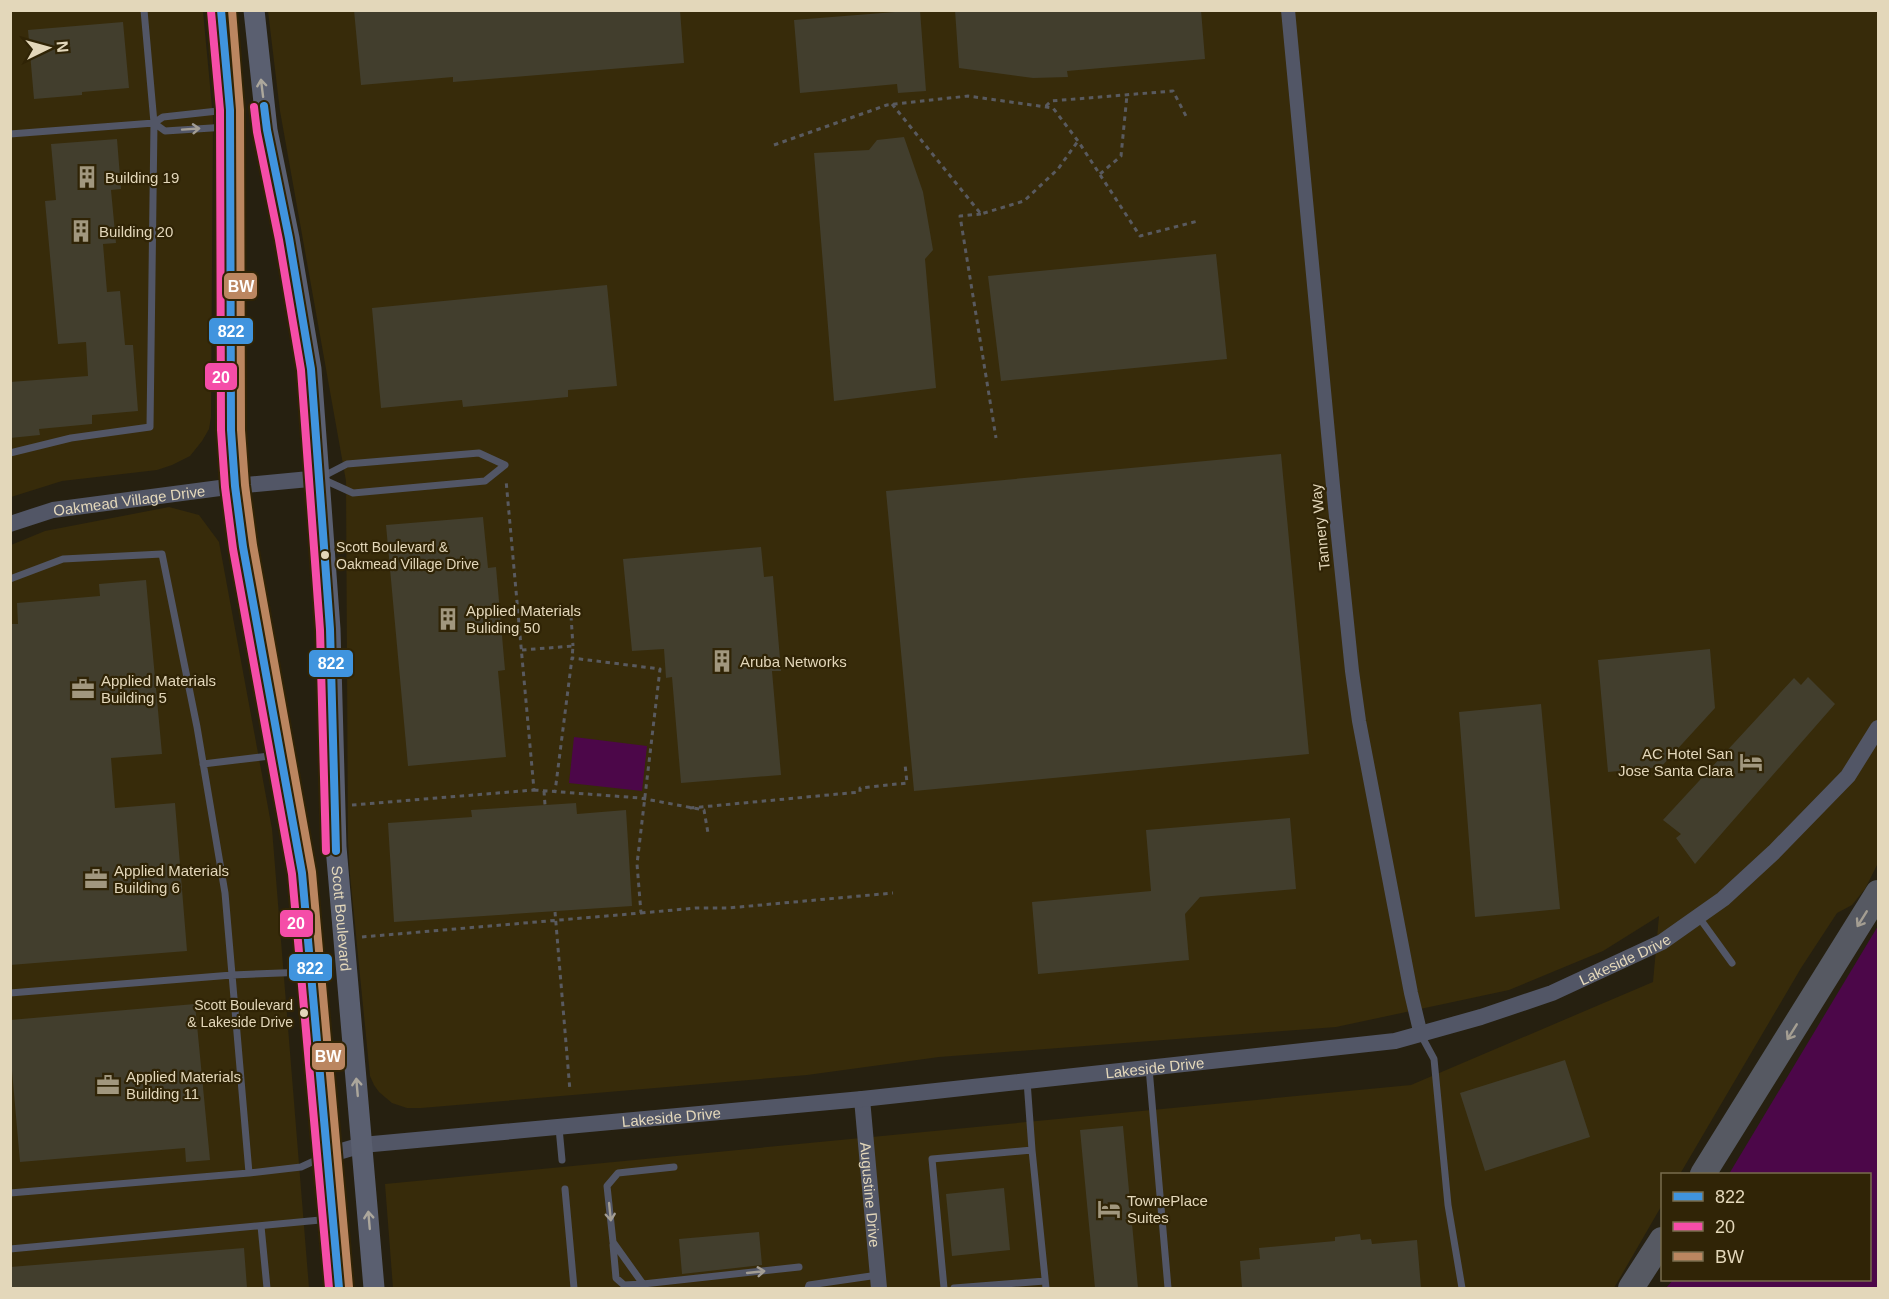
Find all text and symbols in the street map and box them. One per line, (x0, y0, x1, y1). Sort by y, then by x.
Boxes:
north arrow (18, 18, 78, 78)
text: N (53, 40, 71, 53)
one-way arrow (256, 78, 267, 98)
one-way arrow (180, 123, 200, 134)
building icon: Building 19 (74, 164, 100, 190)
place label: Building 19 (105, 169, 179, 186)
building icon: Building 20 (68, 218, 94, 244)
place label: Building 20 (99, 223, 173, 240)
line badge: BW (223, 272, 258, 300)
text: BW (228, 278, 255, 295)
line badge: 822 (208, 317, 254, 345)
text: 822 (218, 323, 244, 340)
line badge: 20 (204, 362, 238, 391)
text: 20 (212, 369, 230, 386)
street label: Oakmead Village Drive (52, 482, 206, 518)
street label: Tannery Way (1307, 482, 1333, 571)
place label: Scott Boulevard & Oakmead Village Drive (336, 539, 479, 572)
marker: Scott Boulevard & Oakmead Village Drive (319, 549, 331, 561)
place label: Applied Materials Buliding 50 (466, 602, 581, 636)
building icon: Applied Materials Buliding 50 (435, 606, 461, 632)
building icon: Aruba Networks (709, 648, 735, 674)
line badge: 822 (308, 649, 354, 678)
place label: Aruba Networks (740, 653, 847, 670)
text: 822 (318, 655, 344, 672)
place label: Applied Materials Building 5 (101, 672, 216, 706)
office icon: Applied Materials Building 5 (70, 676, 96, 702)
place label: AC Hotel San Jose Santa Clara (1618, 745, 1734, 779)
hotel icon: AC Hotel San Jose Santa Clara (1738, 749, 1764, 775)
place label: Applied Materials Building 6 (114, 862, 229, 896)
street label: Scott Boulevard (329, 865, 355, 972)
office icon: Applied Materials Building 6 (83, 866, 109, 892)
line badge: 20 (279, 909, 314, 938)
one-way arrow (1856, 910, 1869, 927)
text: 20 (287, 915, 305, 932)
street label: Lakeside Drive (1576, 930, 1674, 988)
line badge: 822 (288, 953, 333, 982)
text: 822 (297, 960, 323, 977)
place label: Scott Boulevard & Lakeside Drive (187, 997, 293, 1030)
marker: Scott Boulevard & Lakeside Drive (298, 1007, 310, 1019)
one-way arrow (1786, 1023, 1798, 1040)
line badge: BW (311, 1042, 346, 1071)
text: BW (315, 1048, 342, 1065)
street label: Lakeside Drive (1104, 1053, 1205, 1081)
place label: Applied Materials Building 11 (126, 1068, 241, 1102)
office icon: Applied Materials Building 11 (95, 1072, 121, 1098)
one-way arrow (351, 1077, 362, 1097)
street label: Lakeside Drive (621, 1104, 721, 1130)
street label: Augustine Drive (857, 1141, 884, 1248)
legend (1661, 1173, 1871, 1281)
text: 822 (1715, 1187, 1745, 1207)
place label: TownePlace Suites (1127, 1192, 1208, 1226)
hotel icon: TownePlace Suites (1096, 1196, 1122, 1222)
one-way arrow (605, 1202, 616, 1222)
one-way arrow (363, 1210, 374, 1230)
text: 20 (1715, 1217, 1735, 1237)
text: BW (1715, 1247, 1744, 1267)
one-way arrow (746, 1266, 766, 1277)

